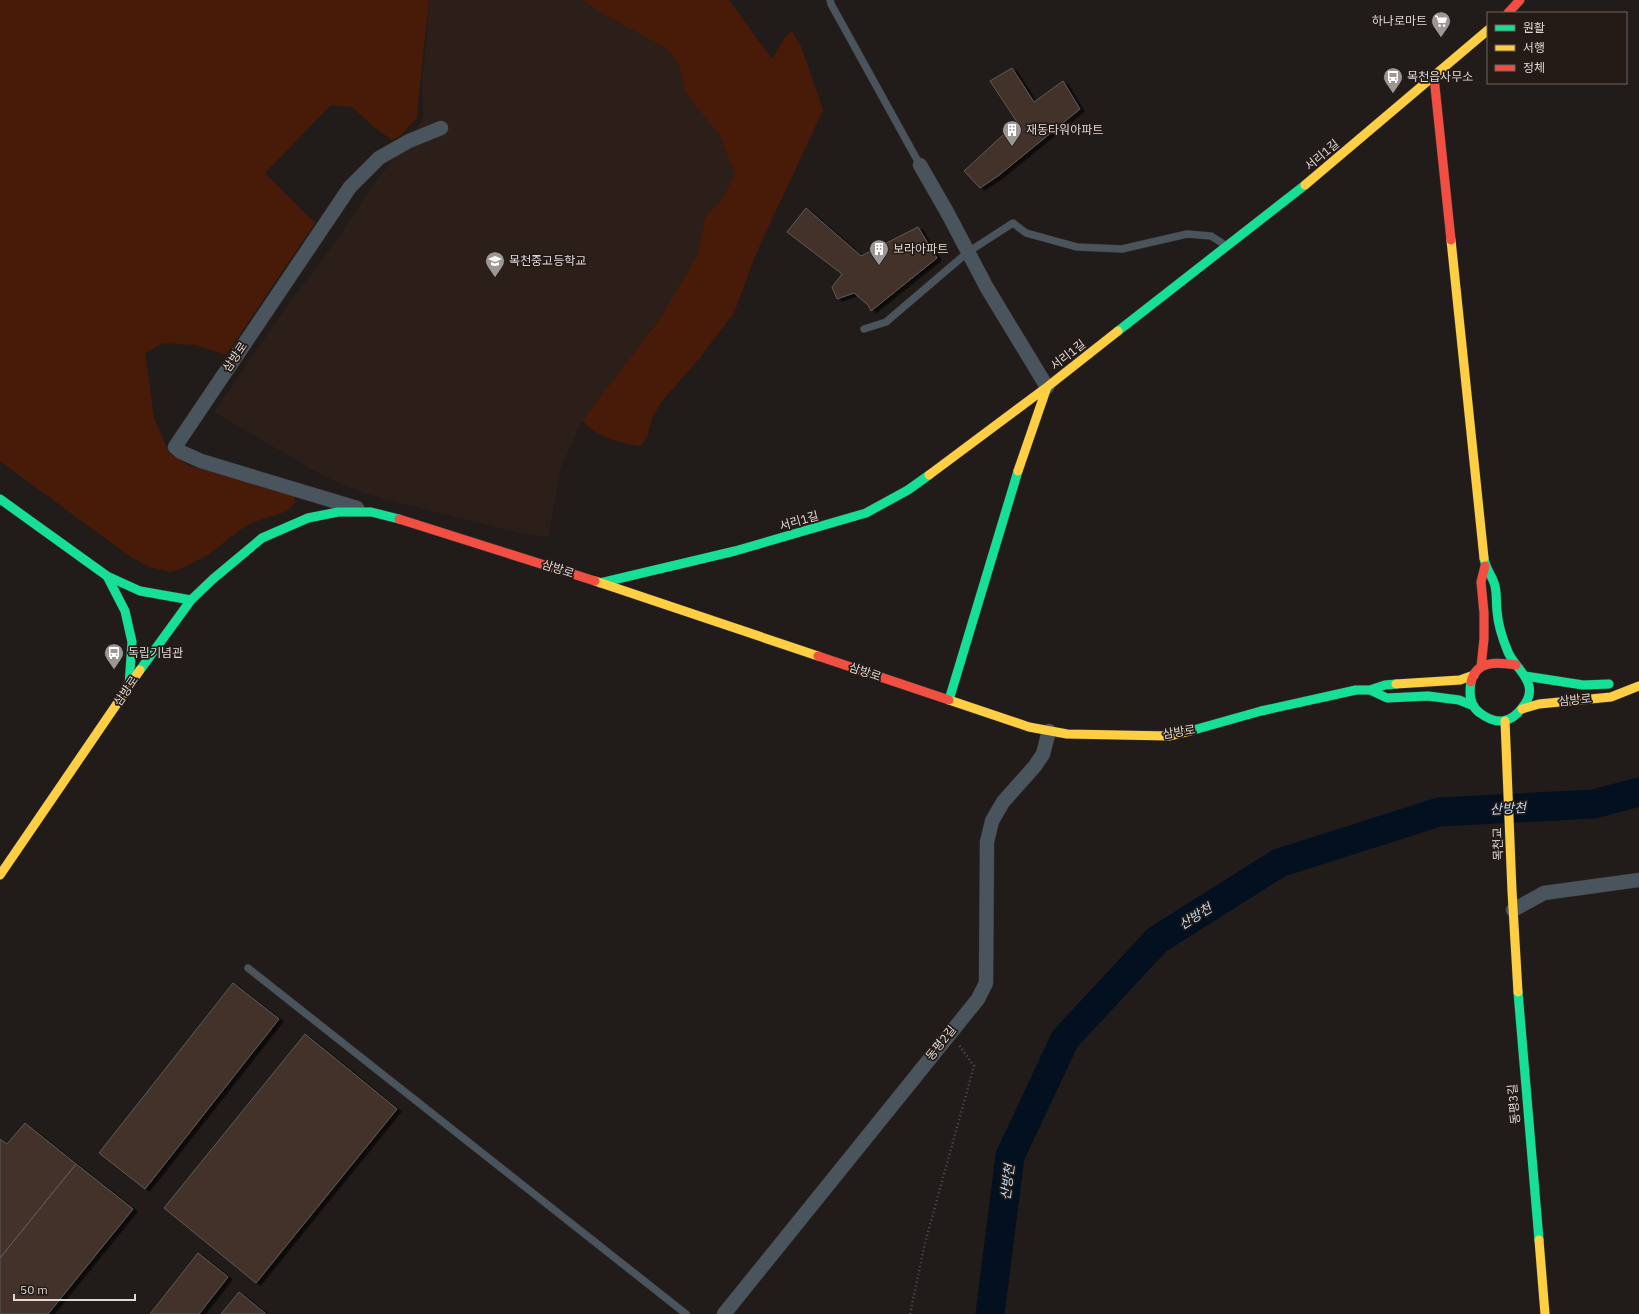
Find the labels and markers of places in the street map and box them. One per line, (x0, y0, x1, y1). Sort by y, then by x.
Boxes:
supermarket icon: 하나로마트 (1430, 10, 1452, 38)
place label: 하나로마트 (1372, 13, 1427, 28)
bus stop icon: 목천읍사무소 (1382, 66, 1404, 94)
place label: 목천읍사무소 (1407, 69, 1473, 84)
building icon: 재동타워아파트 (1001, 119, 1023, 147)
place label: 재동타워아파트 (1026, 122, 1103, 137)
building icon: 보라아파트 (868, 238, 890, 266)
place label: 보라아파트 (893, 241, 948, 256)
school or university icon: 목천중고등학교 (484, 250, 506, 278)
place label: 목천중고등학교 (509, 253, 586, 268)
bus stop icon: 독립기념관 (103, 642, 125, 670)
place label: 독립기념관 (128, 645, 183, 660)

